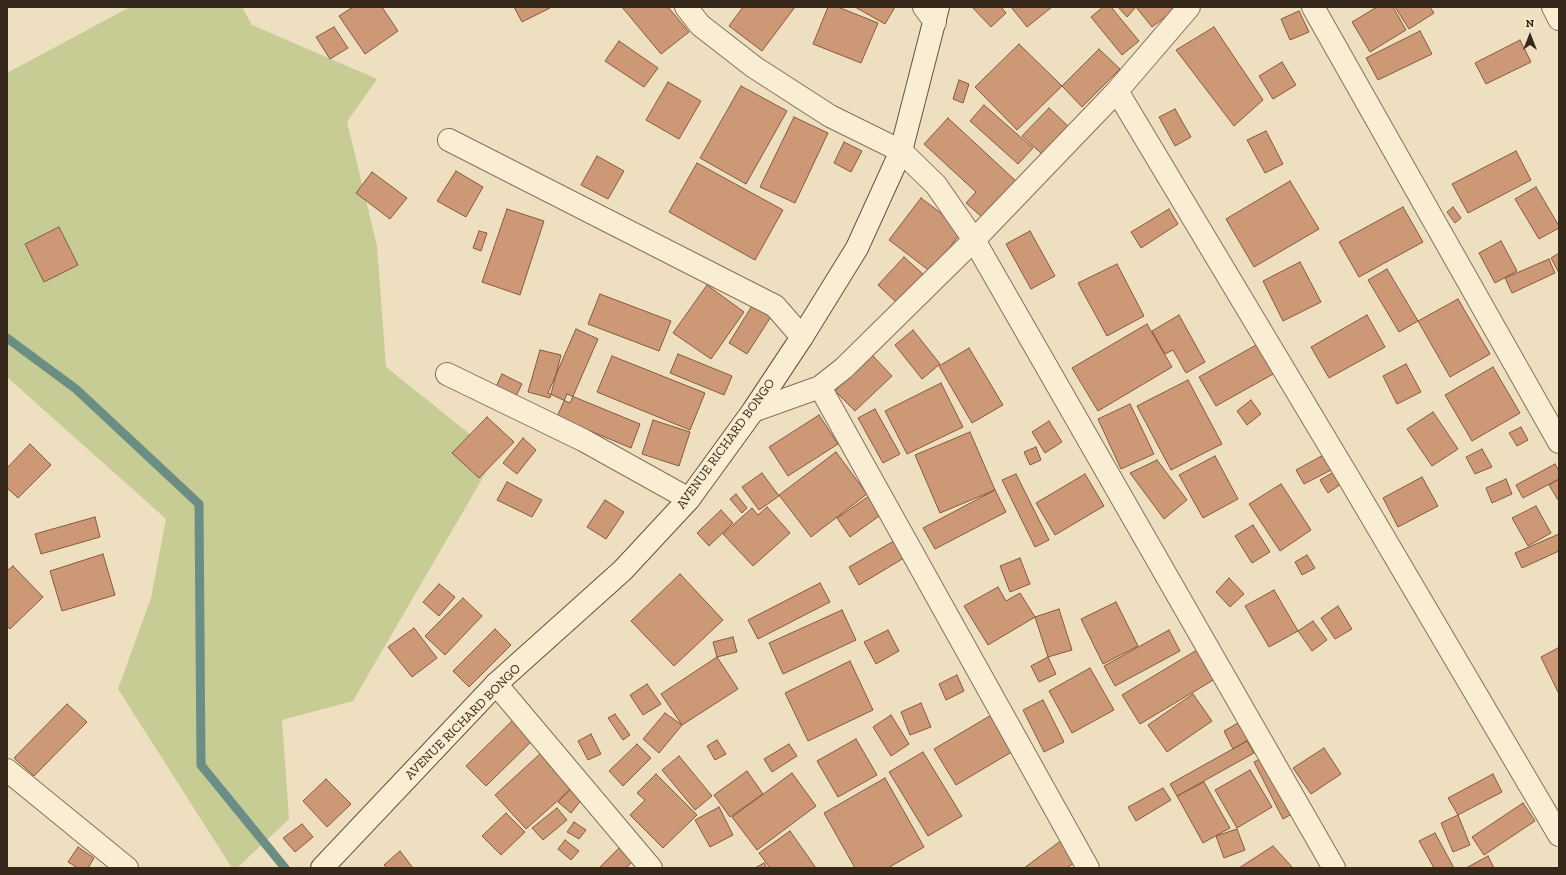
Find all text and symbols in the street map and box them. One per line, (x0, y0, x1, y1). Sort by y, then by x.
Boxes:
north arrow (1510, 16, 1550, 56)
text: N (1526, 17, 1534, 30)
street label: AVENUE RICHARD BONGO (674, 376, 778, 512)
street label: AVENUE RICHARD BONGO (402, 661, 524, 783)

